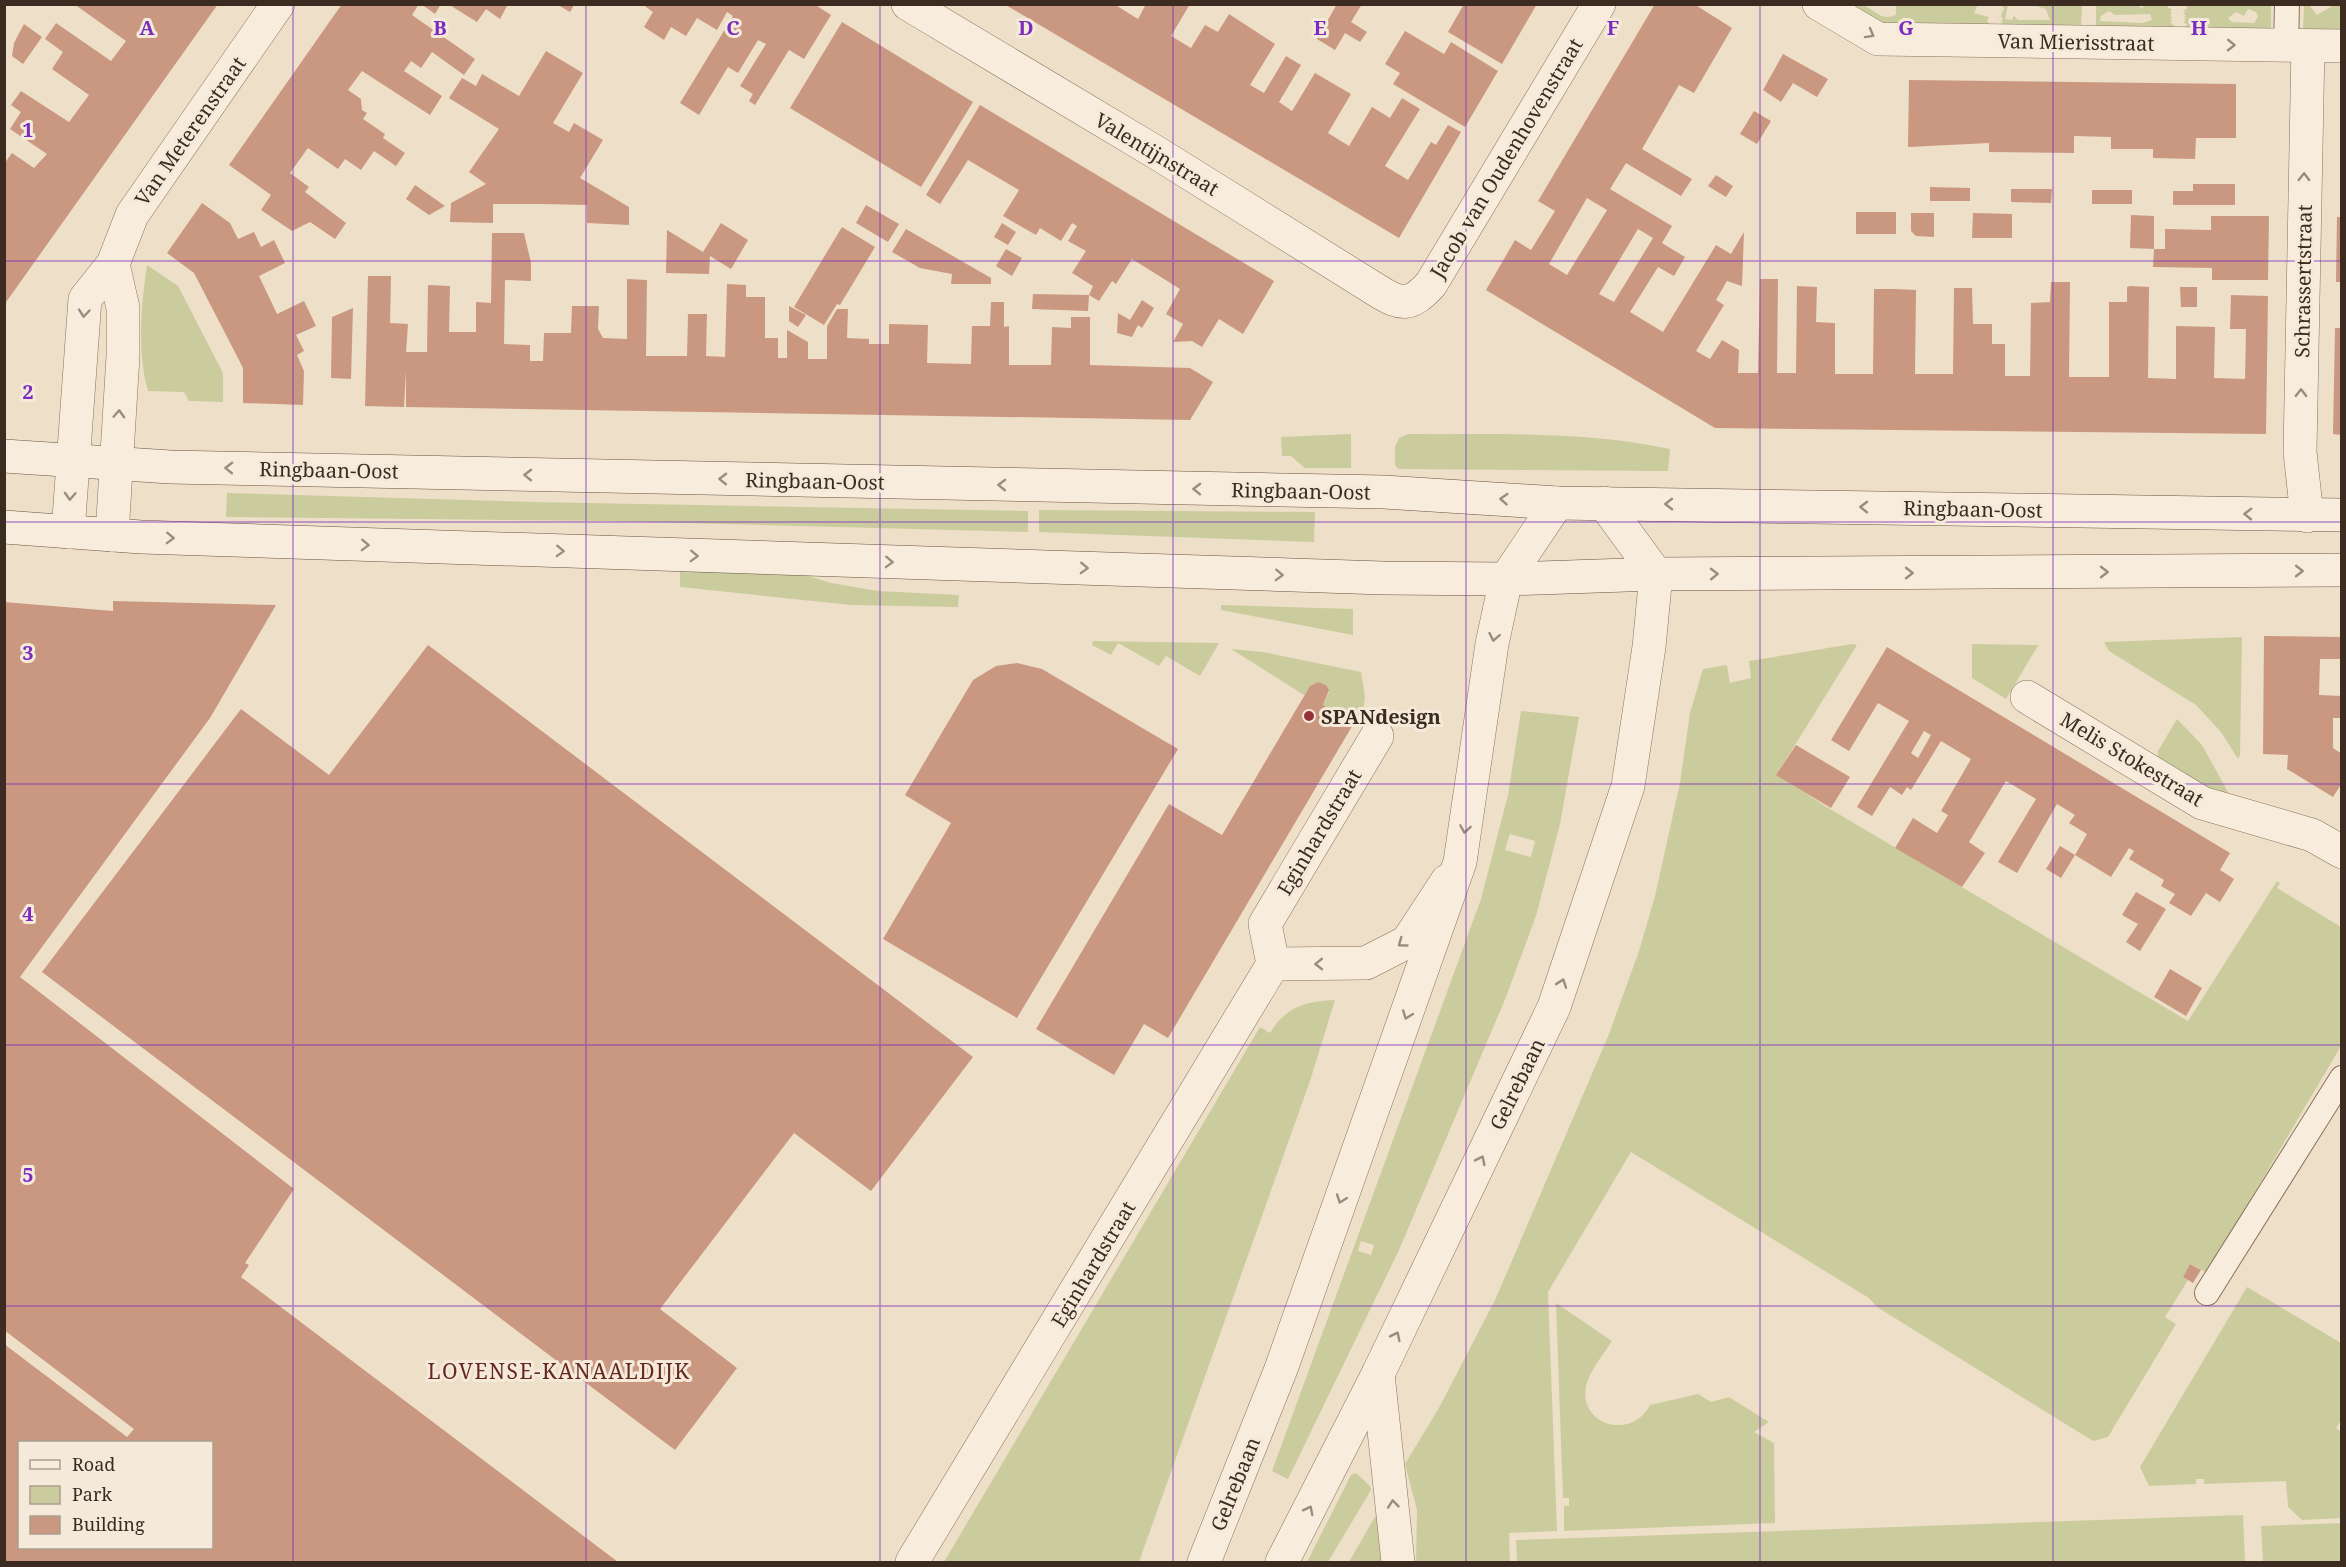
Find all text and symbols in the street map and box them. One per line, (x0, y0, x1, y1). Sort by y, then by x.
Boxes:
text: A (139, 14, 155, 41)
text: B (433, 14, 447, 41)
text: C (726, 14, 740, 41)
text: D (1018, 14, 1034, 41)
text: E (1313, 14, 1327, 41)
text: F (1607, 14, 1619, 41)
text: G (1898, 14, 1914, 41)
text: H (2191, 14, 2207, 41)
one-way arrow (1863, 27, 1874, 38)
street label: Van Mierisstraat (1997, 27, 2155, 57)
street label: Jacob van Oudenhovenstraat (1423, 33, 1589, 284)
one-way arrow (2227, 38, 2236, 51)
street label: Van Meterenstraat (128, 51, 252, 211)
street label: Valentijnstraat (1090, 106, 1224, 202)
text: 1 (22, 116, 34, 143)
one-way arrow (2298, 173, 2310, 182)
street label: Schrassertstraat (2288, 204, 2318, 358)
one-way arrow (78, 309, 91, 318)
text: 2 (22, 378, 34, 405)
one-way arrow (2295, 389, 2307, 398)
one-way arrow (112, 409, 125, 418)
street label: Ringbaan-Oost (259, 455, 399, 485)
one-way arrow (224, 462, 233, 474)
street label: Ringbaan-Oost (745, 466, 885, 496)
one-way arrow (523, 468, 532, 481)
one-way arrow (718, 473, 727, 485)
street label: Ringbaan-Oost (1231, 476, 1371, 506)
one-way arrow (997, 478, 1006, 491)
one-way arrow (1192, 483, 1201, 495)
one-way arrow (64, 492, 77, 501)
one-way arrow (1500, 493, 1509, 506)
street label: Ringbaan-Oost (1903, 494, 2043, 524)
one-way arrow (1665, 498, 1674, 510)
one-way arrow (1860, 501, 1869, 513)
one-way arrow (2244, 508, 2253, 521)
one-way arrow (166, 532, 175, 544)
one-way arrow (361, 538, 370, 551)
one-way arrow (556, 545, 565, 557)
one-way arrow (690, 549, 699, 562)
one-way arrow (885, 556, 894, 568)
one-way arrow (1080, 562, 1089, 575)
one-way arrow (2295, 565, 2304, 577)
one-way arrow (1905, 566, 1914, 579)
one-way arrow (2100, 566, 2109, 578)
one-way arrow (1710, 567, 1719, 580)
one-way arrow (1274, 568, 1283, 581)
one-way arrow (1488, 631, 1501, 641)
text: 3 (22, 639, 34, 666)
place label: SPANdesign (1321, 703, 1441, 730)
street label: Melis Stokestraat (2055, 706, 2209, 812)
marker: SPANdesign (1302, 709, 1316, 723)
street label: Eginhardstraat (1271, 764, 1367, 900)
one-way arrow (1459, 825, 1471, 834)
text: 4 (22, 900, 34, 927)
one-way arrow (1397, 936, 1408, 947)
one-way arrow (1315, 958, 1324, 970)
one-way arrow (1555, 978, 1567, 989)
one-way arrow (1402, 1009, 1414, 1020)
street label: Gelrebaan (1483, 1034, 1551, 1134)
one-way arrow (1473, 1156, 1485, 1167)
text: 5 (22, 1161, 34, 1188)
one-way arrow (1336, 1192, 1348, 1203)
street label: Eginhardstraat (1045, 1196, 1141, 1332)
one-way arrow (1389, 1332, 1401, 1343)
district label: LOVENSE-KANAALDIJK (428, 1357, 690, 1385)
street label: Gelrebaan (1204, 1433, 1266, 1535)
legend (18, 1441, 213, 1549)
text: Road (72, 1452, 115, 1476)
text: Park (72, 1482, 112, 1506)
one-way arrow (1387, 1500, 1400, 1509)
one-way arrow (1301, 1506, 1313, 1517)
text: Building (72, 1512, 145, 1536)

